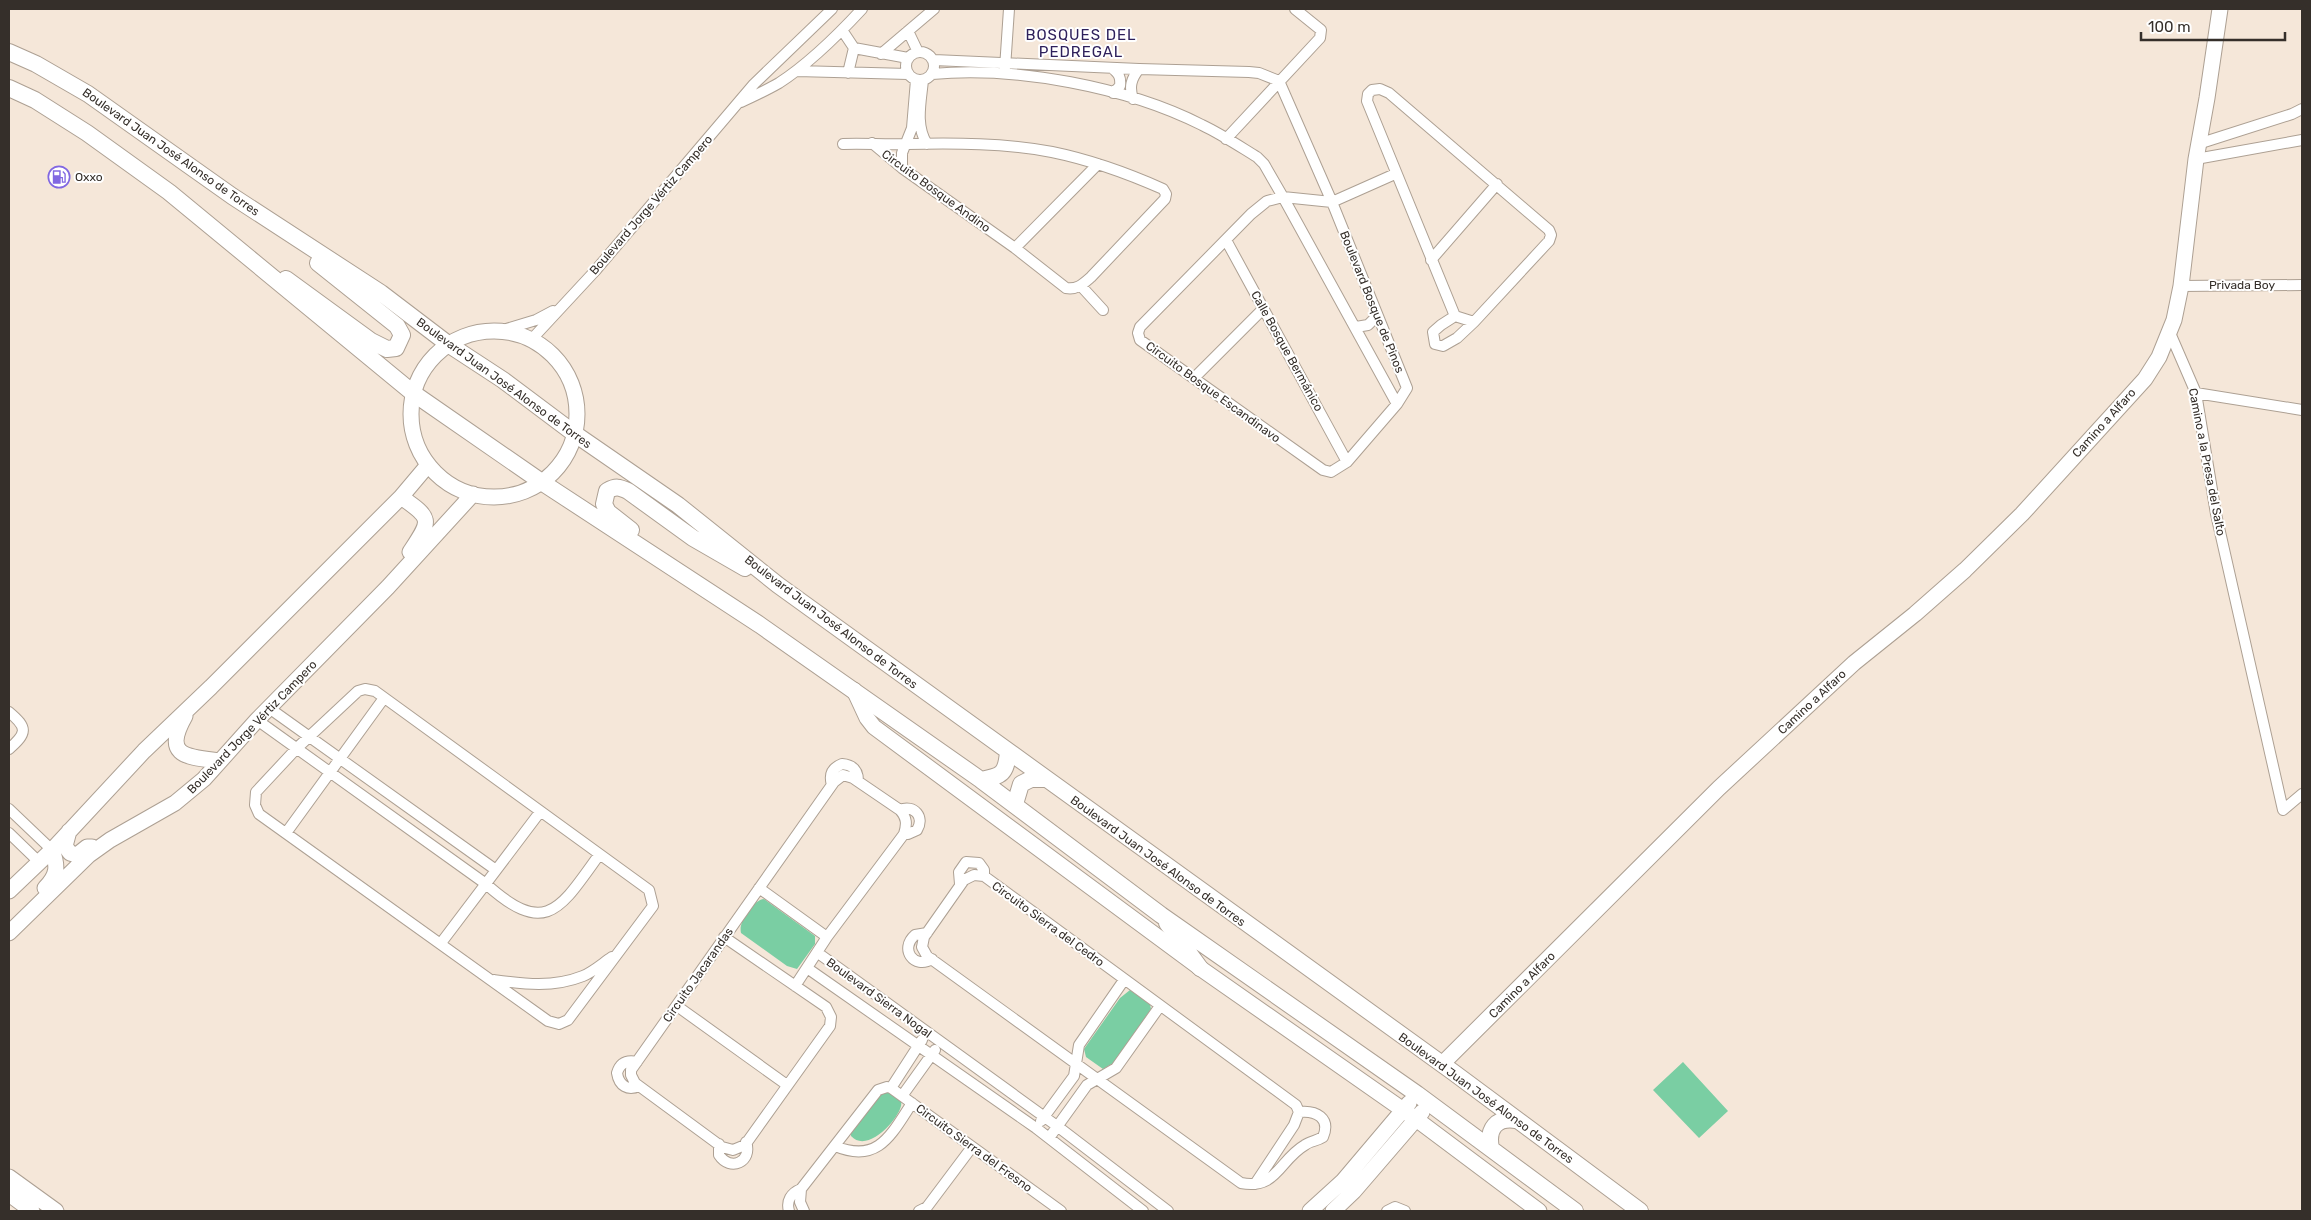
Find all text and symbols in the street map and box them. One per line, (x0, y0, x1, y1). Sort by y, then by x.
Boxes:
scale bar (2141, 10, 2285, 42)
text: 100 m (2148, 18, 2190, 36)
district label: BOSQUES DEL PEDREGAL (1025, 26, 1137, 61)
street label: Boulevard Juan José Alonso de Torres (80, 85, 262, 219)
street label: Boulevard Jorge Vértiz Campero (587, 132, 715, 278)
street label: Circuito Bosque Andino (879, 147, 993, 235)
fuel station icon: Oxxo (47, 165, 71, 189)
place label: Oxxo (75, 170, 103, 184)
street label: Boulevard Bosque de Pinos (1337, 229, 1407, 375)
street label: Privada Boy (2209, 278, 2275, 292)
street label: Calle Bosque Bermánico (1248, 288, 1326, 414)
street label: Boulevard Juan José Alonso de Torres (414, 315, 594, 451)
street label: Circuito Bosque Escandinavo (1143, 339, 1283, 446)
street label: Camino a Alfaro (2069, 386, 2139, 460)
street label: Camino a la Presa del Salto (2186, 387, 2228, 537)
street label: Boulevard Juan José Alonso de Torres (742, 552, 920, 692)
street label: Boulevard Jorge Vértiz Campero (184, 657, 320, 797)
street label: Camino a Alfaro (1775, 667, 1849, 737)
street label: Boulevard Juan José Alonso de Torres (1068, 793, 1248, 929)
street label: Circuito Sierra del Cedro (989, 879, 1107, 969)
street label: Circuito Jacarandas (660, 925, 736, 1025)
street label: Camino a Alfaro (1486, 949, 1558, 1021)
street label: Boulevard Sierra Nogal (824, 955, 934, 1041)
street label: Boulevard Juan José Alonso de Torres (1396, 1030, 1576, 1166)
street label: Circuito Sierra del Fresno (913, 1101, 1035, 1195)

